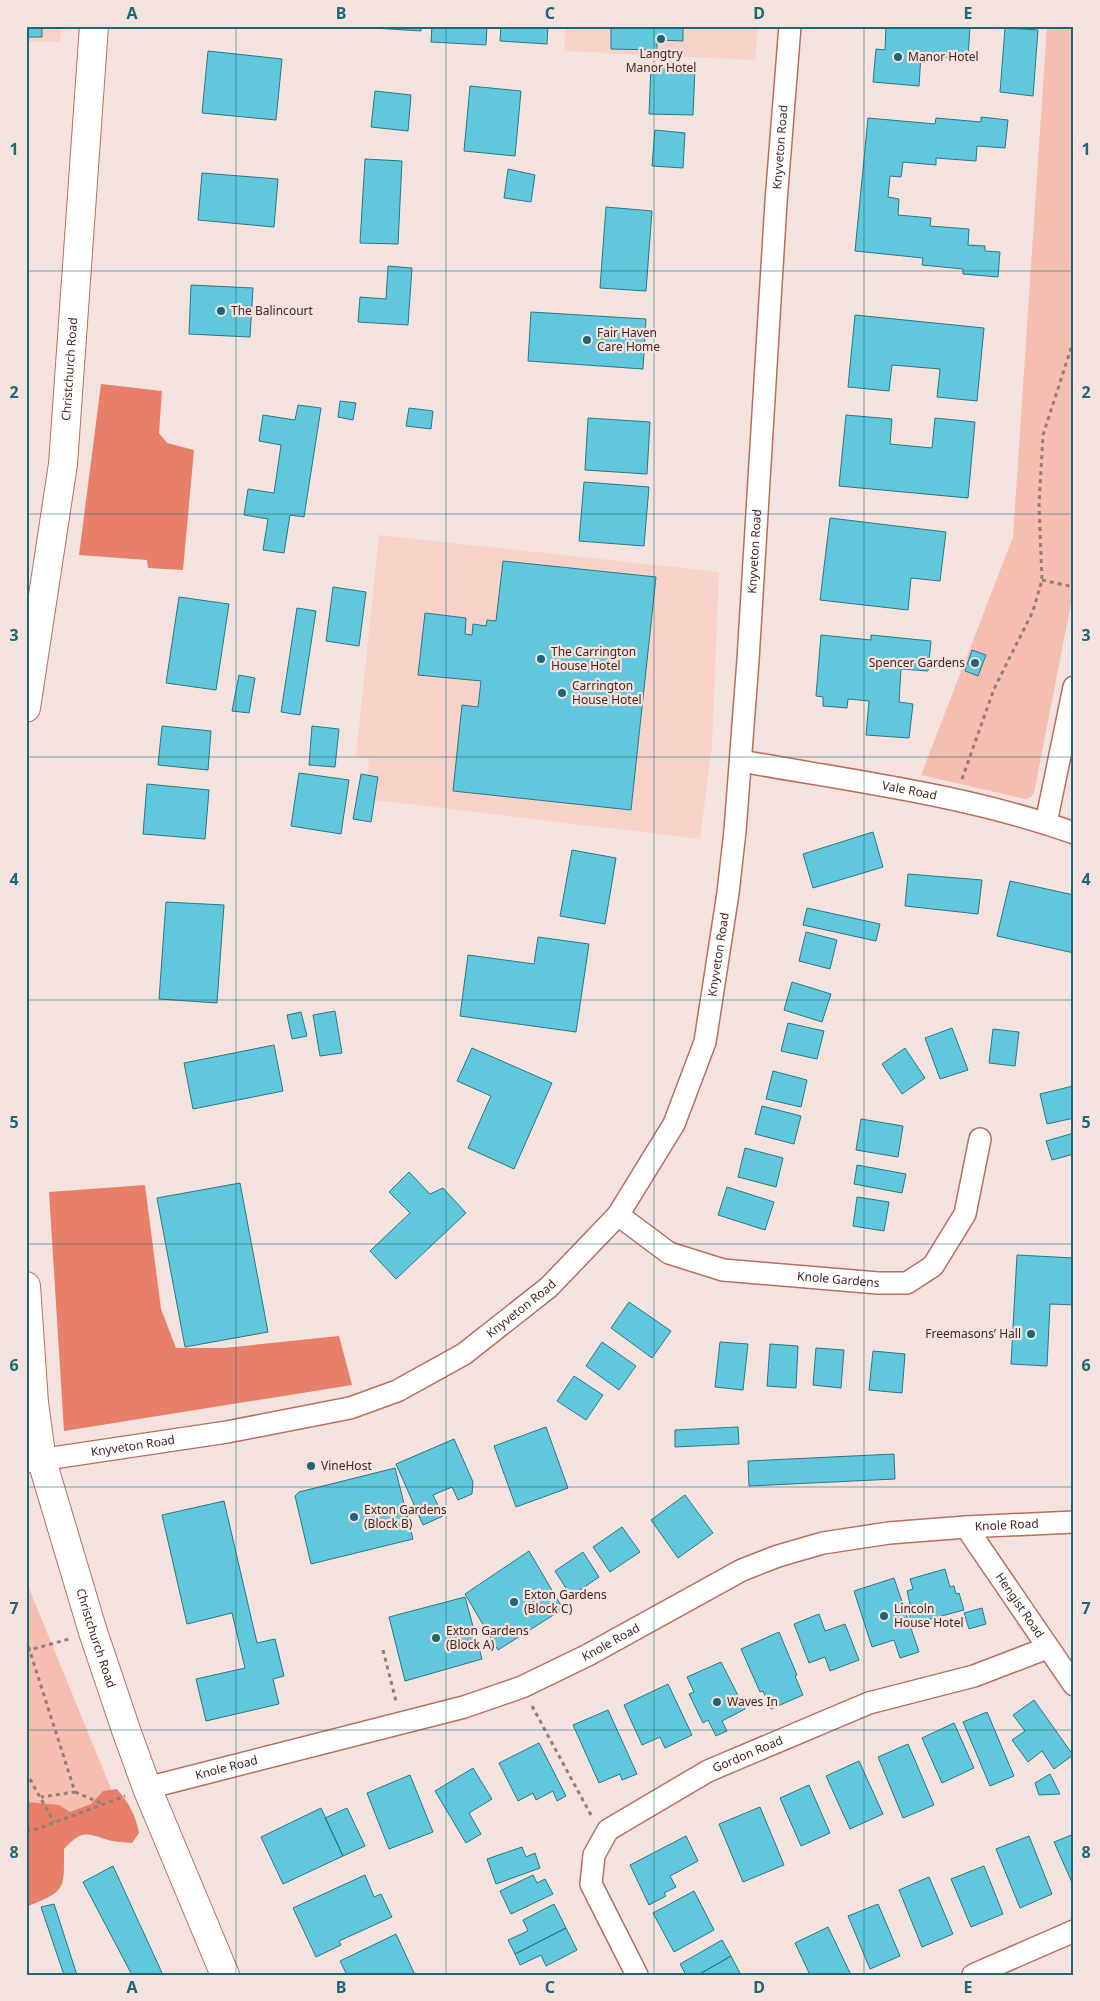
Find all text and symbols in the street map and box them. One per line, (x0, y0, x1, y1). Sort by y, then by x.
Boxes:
text: A (126, 2, 138, 24)
text: B (336, 2, 346, 24)
text: C (545, 2, 555, 24)
text: D (753, 2, 765, 24)
text: E (964, 2, 973, 24)
marker: Langtry Manor Hotel (655, 33, 667, 45)
place label: Langtry Manor Hotel (626, 45, 696, 76)
place label: Manor Hotel (908, 48, 979, 65)
marker: Manor Hotel (892, 51, 904, 63)
street label: Knyveton Road (768, 104, 792, 190)
text: 1 (9, 138, 19, 160)
text: 1 (1081, 138, 1091, 160)
place label: The Balincourt (231, 302, 314, 319)
marker: The Balincourt (215, 305, 227, 317)
street label: Christchurch Road (57, 317, 81, 421)
place label: Fair Haven Care Home (597, 324, 660, 355)
marker: Fair Haven Care Home (581, 334, 593, 346)
text: 2 (9, 381, 19, 403)
text: 2 (1081, 381, 1091, 403)
street label: Knyveton Road (743, 508, 765, 594)
text: 3 (9, 624, 19, 646)
text: 3 (1081, 624, 1091, 646)
place label: The Carrington House Hotel (551, 643, 636, 674)
marker: The Carrington House Hotel (535, 653, 547, 665)
place label: Spencer Gardens (869, 654, 965, 671)
marker: Spencer Gardens (969, 657, 981, 669)
place label: Carrington House Hotel (572, 677, 642, 708)
marker: Carrington House Hotel (556, 687, 568, 699)
street label: Vale Road (881, 776, 939, 804)
text: 4 (9, 868, 19, 890)
text: 4 (1081, 868, 1091, 890)
street label: Knyveton Road (703, 911, 733, 998)
text: 5 (9, 1111, 19, 1133)
text: 5 (1081, 1111, 1091, 1133)
street label: Knole Gardens (797, 1267, 881, 1291)
street label: Knyveton Road (482, 1276, 560, 1341)
place label: Freemasons’ Hall (925, 1325, 1021, 1342)
marker: Freemasons’ Hall (1025, 1328, 1037, 1340)
text: 6 (9, 1354, 19, 1376)
text: 6 (1081, 1354, 1091, 1376)
street label: Knyveton Road (90, 1431, 176, 1460)
place label: VineHost (321, 1457, 372, 1474)
marker: VineHost (305, 1460, 317, 1472)
place label: Exton Gardens (Block B) (364, 1501, 447, 1532)
marker: Exton Gardens (Block B) (348, 1511, 360, 1523)
street label: Knole Road (974, 1515, 1039, 1535)
street label: Hengist Road (992, 1569, 1048, 1641)
street label: Christchurch Road (72, 1586, 120, 1690)
place label: Exton Gardens (Block C) (524, 1586, 607, 1617)
marker: Exton Gardens (Block C) (508, 1596, 520, 1608)
text: 7 (9, 1597, 19, 1619)
text: 7 (1081, 1597, 1091, 1619)
place label: Lincoln House Hotel (894, 1600, 964, 1631)
marker: Lincoln House Hotel (878, 1610, 890, 1622)
street label: Knole Road (579, 1619, 643, 1665)
place label: Exton Gardens (Block A) (446, 1622, 529, 1653)
marker: Exton Gardens (Block A) (430, 1632, 442, 1644)
place label: Waves In (727, 1693, 778, 1710)
marker: Waves In (711, 1696, 723, 1708)
street label: Gordon Road (710, 1731, 785, 1776)
street label: Knole Road (193, 1751, 259, 1783)
text: 8 (9, 1841, 19, 1863)
text: 8 (1081, 1841, 1091, 1863)
text: A (126, 1976, 138, 1998)
text: B (336, 1976, 346, 1998)
text: C (545, 1976, 555, 1998)
text: D (753, 1976, 765, 1998)
text: E (964, 1976, 973, 1998)

